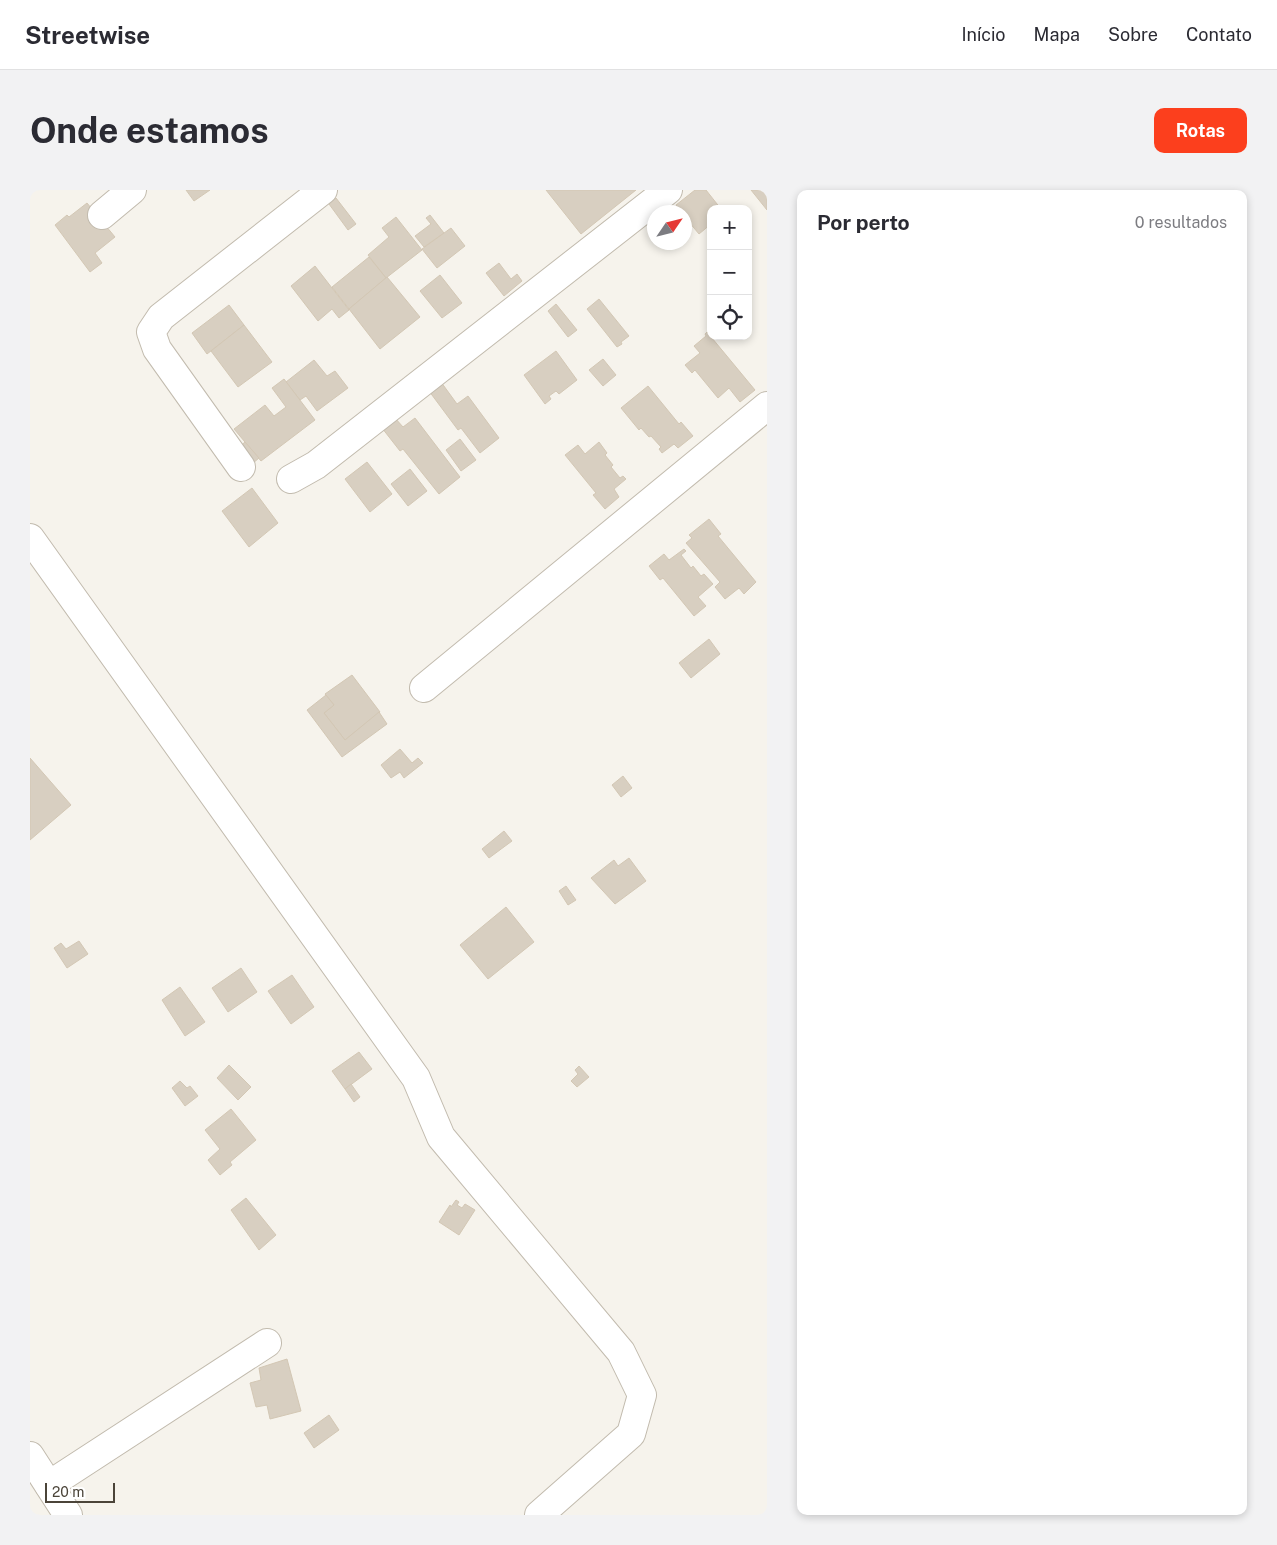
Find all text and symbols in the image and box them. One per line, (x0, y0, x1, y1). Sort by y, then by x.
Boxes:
text: Streetwise (25, 21, 150, 49)
text: Início (961, 24, 1006, 45)
text: Mapa (1034, 24, 1080, 45)
text: Sobre (1108, 24, 1158, 45)
text: Contato (1186, 24, 1252, 45)
button: Rotas (1154, 108, 1247, 153)
text: Onde estamos (30, 110, 269, 151)
north arrow (647, 205, 692, 250)
map controls (707, 205, 752, 340)
button: + (707, 205, 752, 250)
text: Por perto (817, 210, 910, 235)
text: 0 resultados (1135, 213, 1227, 232)
button: − (707, 250, 752, 295)
button: locate (707, 295, 752, 340)
scale bar (45, 1480, 115, 1503)
text: 20 m (52, 1484, 84, 1500)

